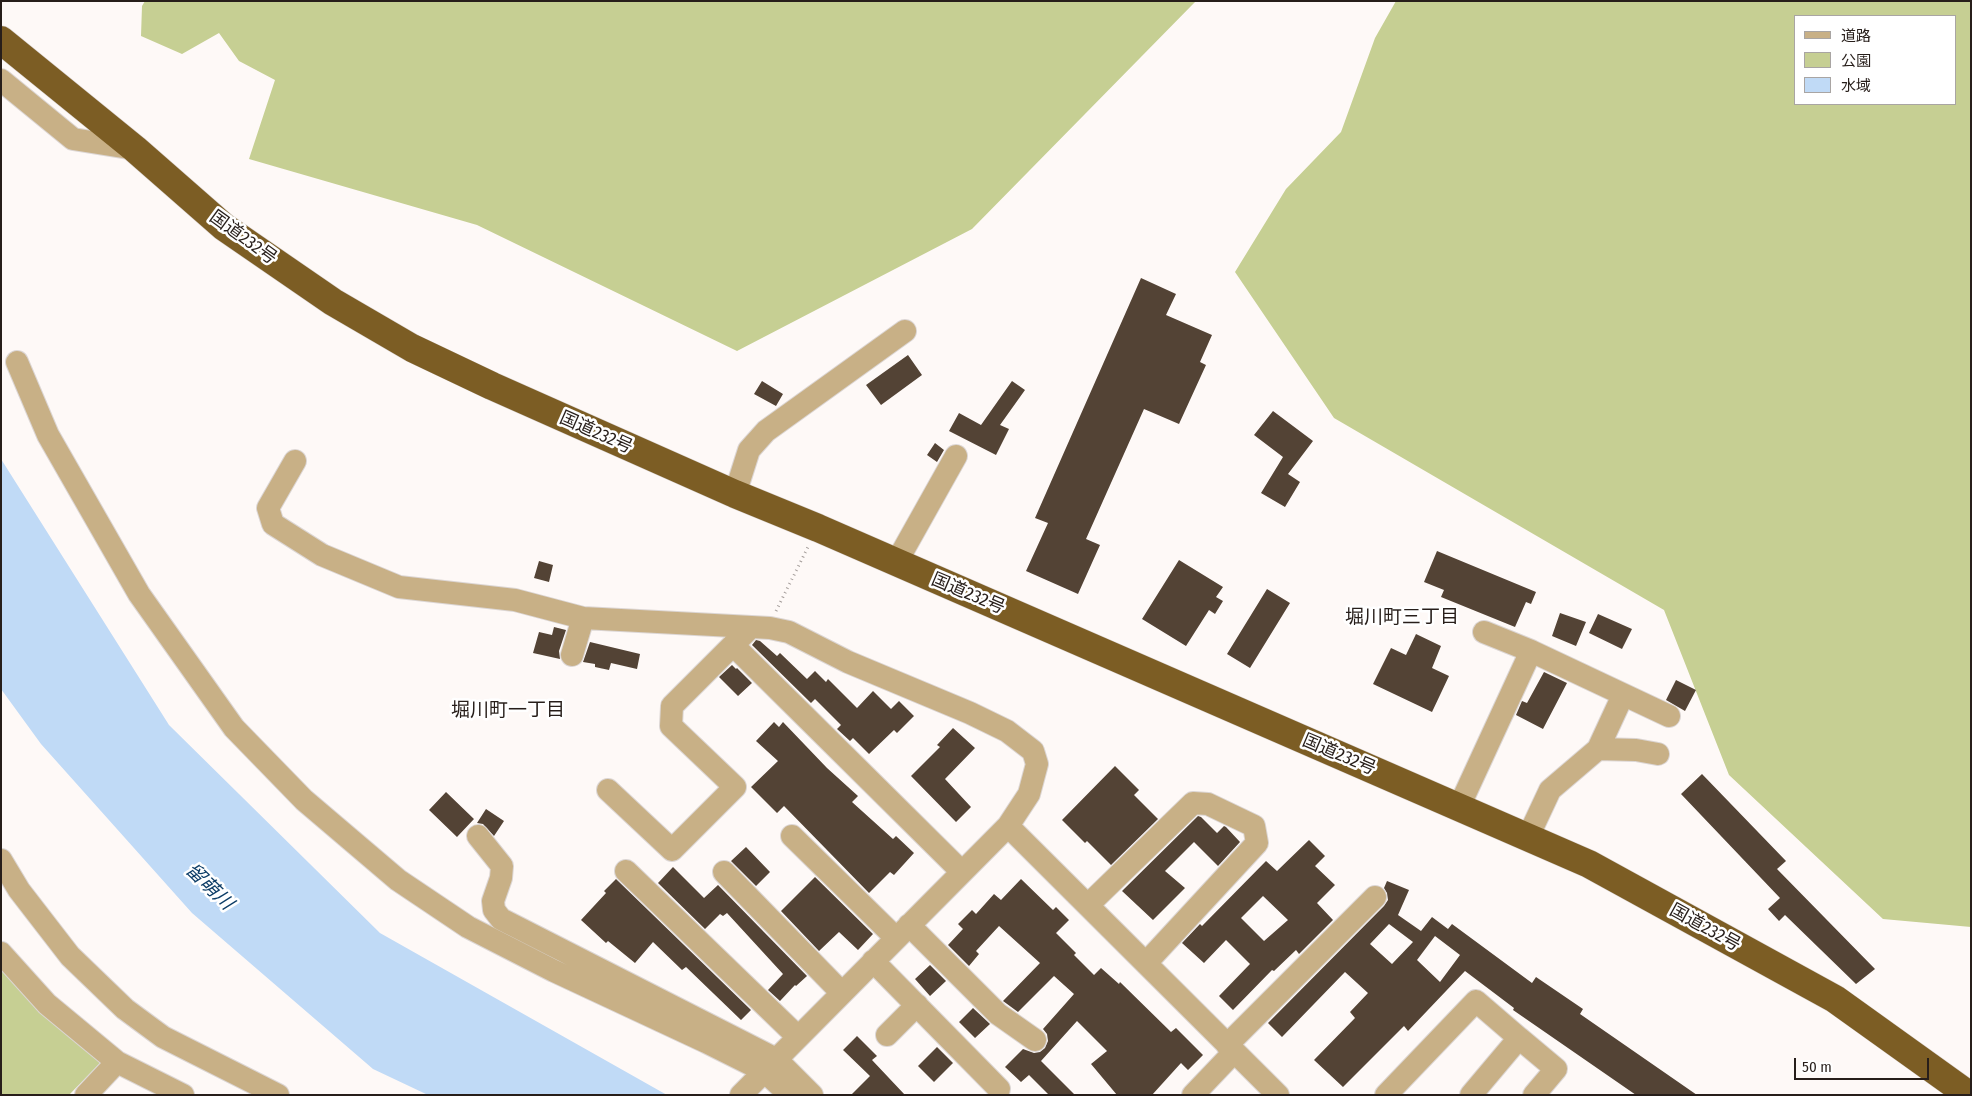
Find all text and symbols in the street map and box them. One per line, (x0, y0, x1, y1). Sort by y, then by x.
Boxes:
legend (1794, 15, 1957, 105)
text: 道路 (1841, 27, 1871, 45)
text: 公園 (1841, 52, 1871, 70)
text: 水域 (1841, 77, 1871, 95)
street label: 国道232号 (205, 206, 281, 270)
street label: 国道232号 (556, 407, 636, 459)
street label: 国道232号 (928, 569, 1008, 619)
district label: 堀川町三丁目 (1345, 607, 1459, 629)
district label: 堀川町一丁目 (451, 700, 565, 722)
street label: 国道232号 (1299, 730, 1379, 780)
water label: 留萌川 (181, 859, 237, 915)
street label: 国道232号 (1666, 900, 1744, 956)
scale bar (1797, 1048, 1932, 1080)
text: 50 m (1802, 1058, 1832, 1076)

